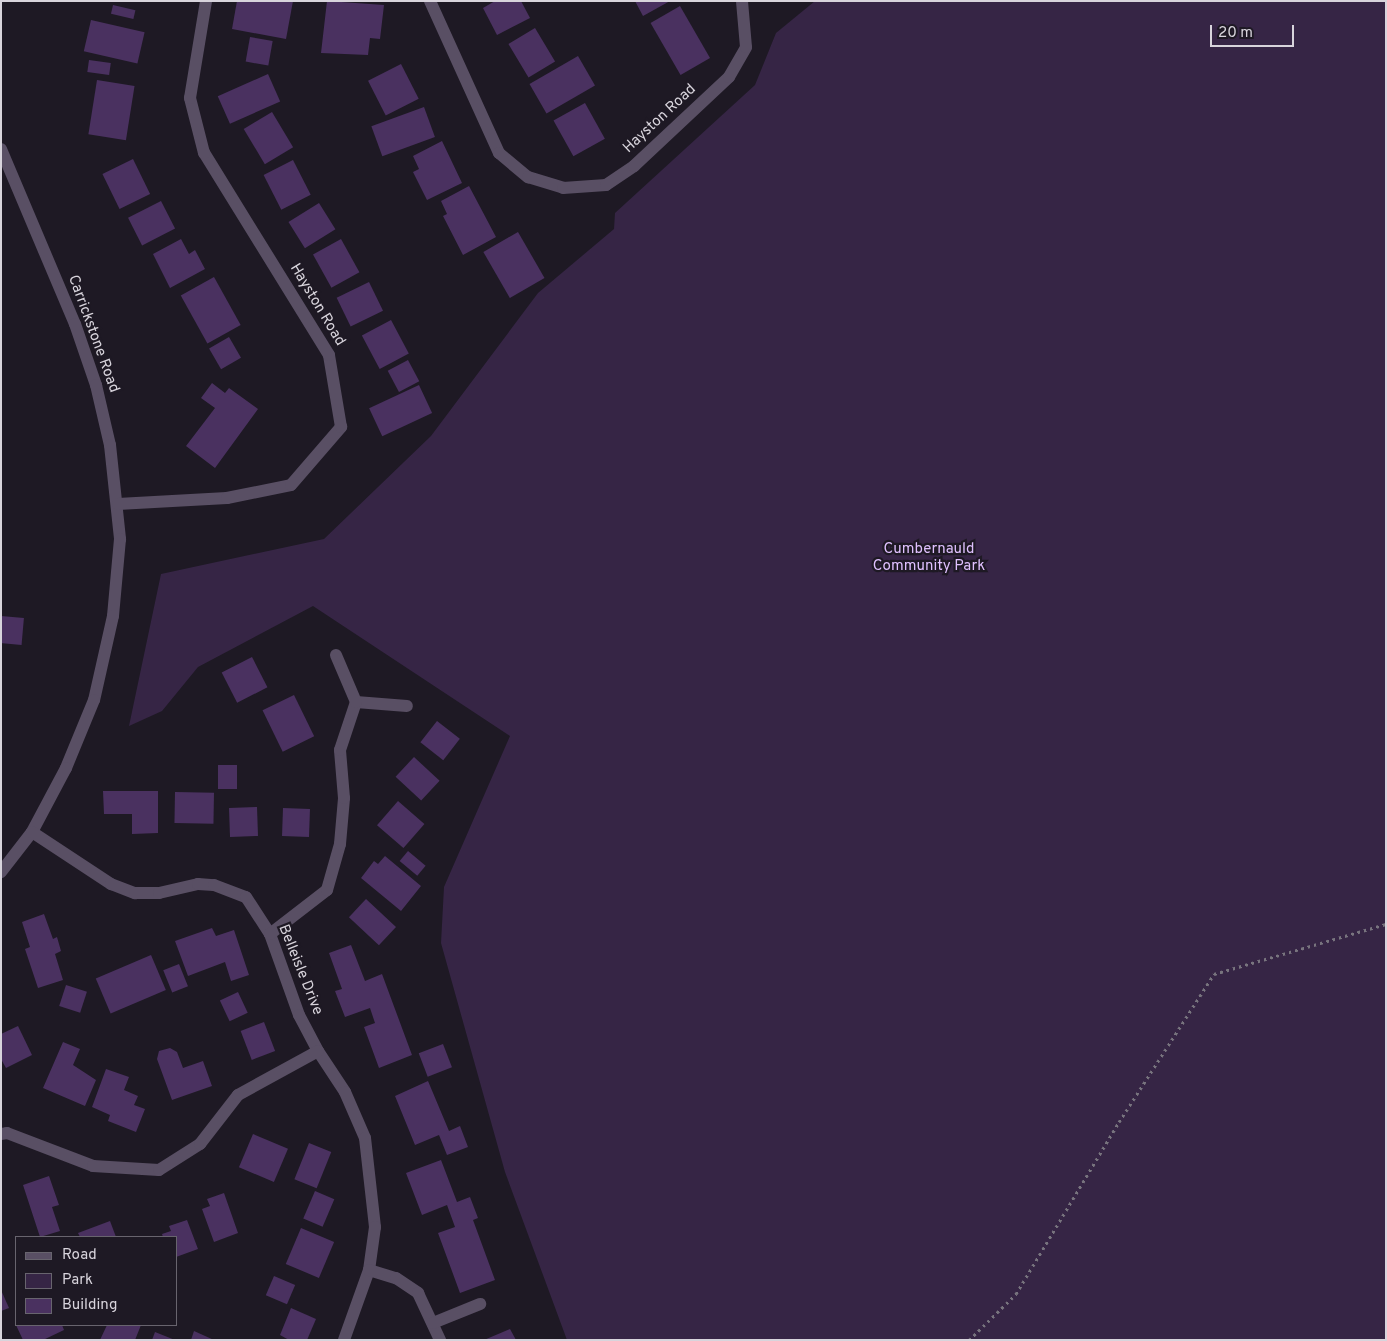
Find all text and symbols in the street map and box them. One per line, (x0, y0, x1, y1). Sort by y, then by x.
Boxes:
scale bar (1212, 15, 1296, 47)
text: 20 m (1218, 24, 1253, 43)
street label: Hayston Road (620, 81, 700, 157)
street label: Hayston Road (285, 261, 349, 349)
street label: Carrickstone Road (63, 273, 123, 395)
park label: Cumbernauld Community Park (873, 540, 985, 575)
street label: Belleisle Drive (274, 922, 326, 1018)
legend (15, 1236, 178, 1326)
text: Road (62, 1246, 97, 1265)
text: Park (62, 1271, 93, 1290)
text: Building (62, 1296, 117, 1315)

